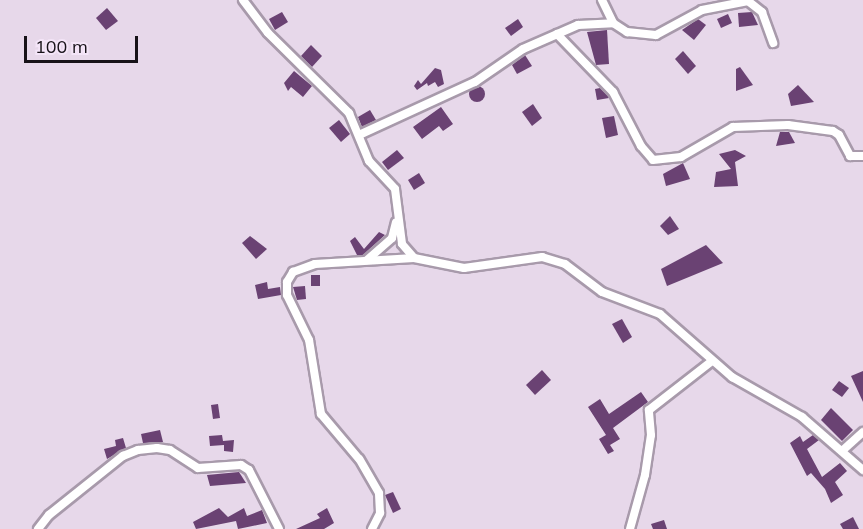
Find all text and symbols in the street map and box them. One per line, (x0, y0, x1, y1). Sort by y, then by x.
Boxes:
scale bar (27, 24, 141, 62)
text: 100 m (35, 35, 88, 58)

